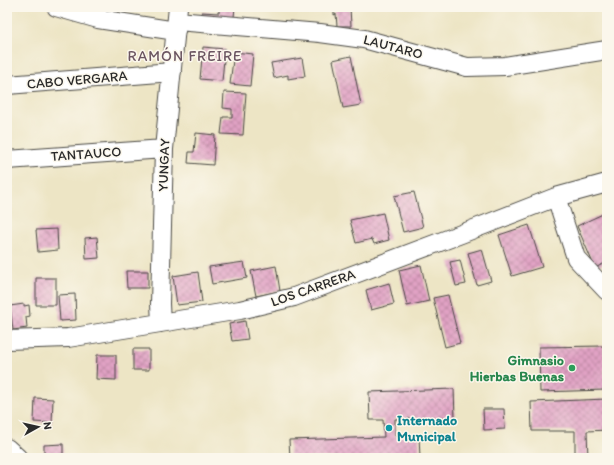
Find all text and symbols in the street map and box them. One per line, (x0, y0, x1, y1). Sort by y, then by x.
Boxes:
street label: LAUTARO (361, 31, 425, 63)
district label: RAMÓN FREIRE (128, 47, 242, 65)
street label: CABO VERGARA (26, 67, 128, 93)
street label: YUNGAY (155, 138, 173, 192)
street label: TANTAUCO (50, 143, 122, 165)
street label: LOS CARRERA (268, 266, 358, 310)
place label: Gimnasio Hierbas Buenas (470, 352, 564, 385)
marker: Gimnasio Hierbas Buenas (567, 363, 577, 373)
north arrow (18, 407, 58, 447)
place label: Internado Municipal (397, 412, 457, 445)
text: N (40, 421, 54, 430)
marker: Internado Municipal (384, 423, 394, 433)

